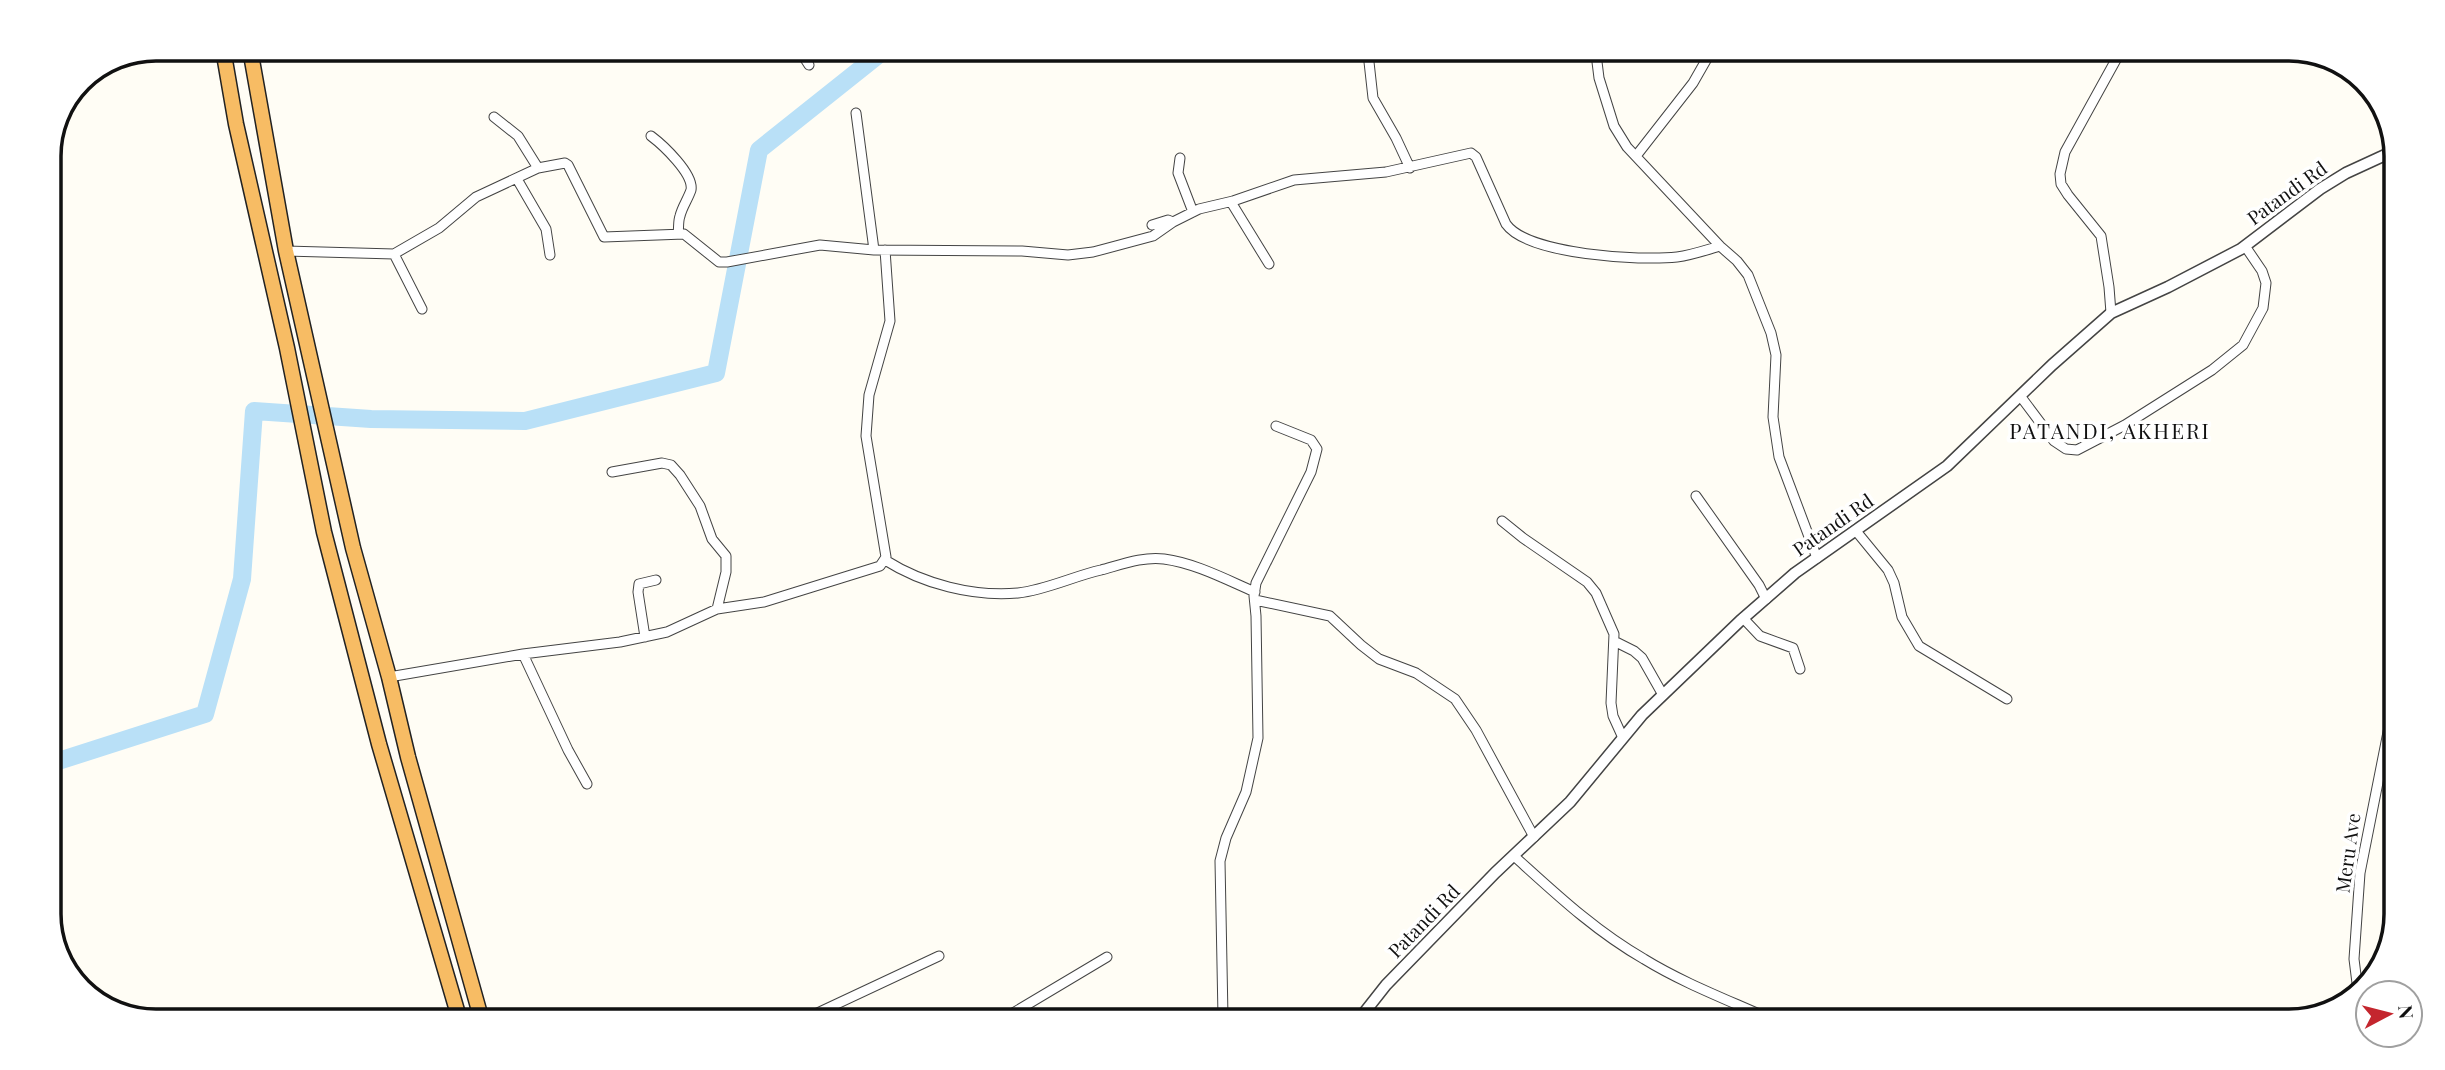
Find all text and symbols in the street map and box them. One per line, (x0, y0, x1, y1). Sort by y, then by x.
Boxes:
street label: Patandi Rd (2241, 154, 2332, 230)
district label: PATANDI, AKHERI (2009, 416, 2211, 444)
street label: Patandi Rd (1787, 487, 1878, 561)
street label: Meru Ave (2329, 811, 2365, 894)
street label: Patandi Rd (1382, 878, 1465, 963)
north arrow (2354, 979, 2424, 1049)
text: N (2393, 1003, 2421, 1020)

